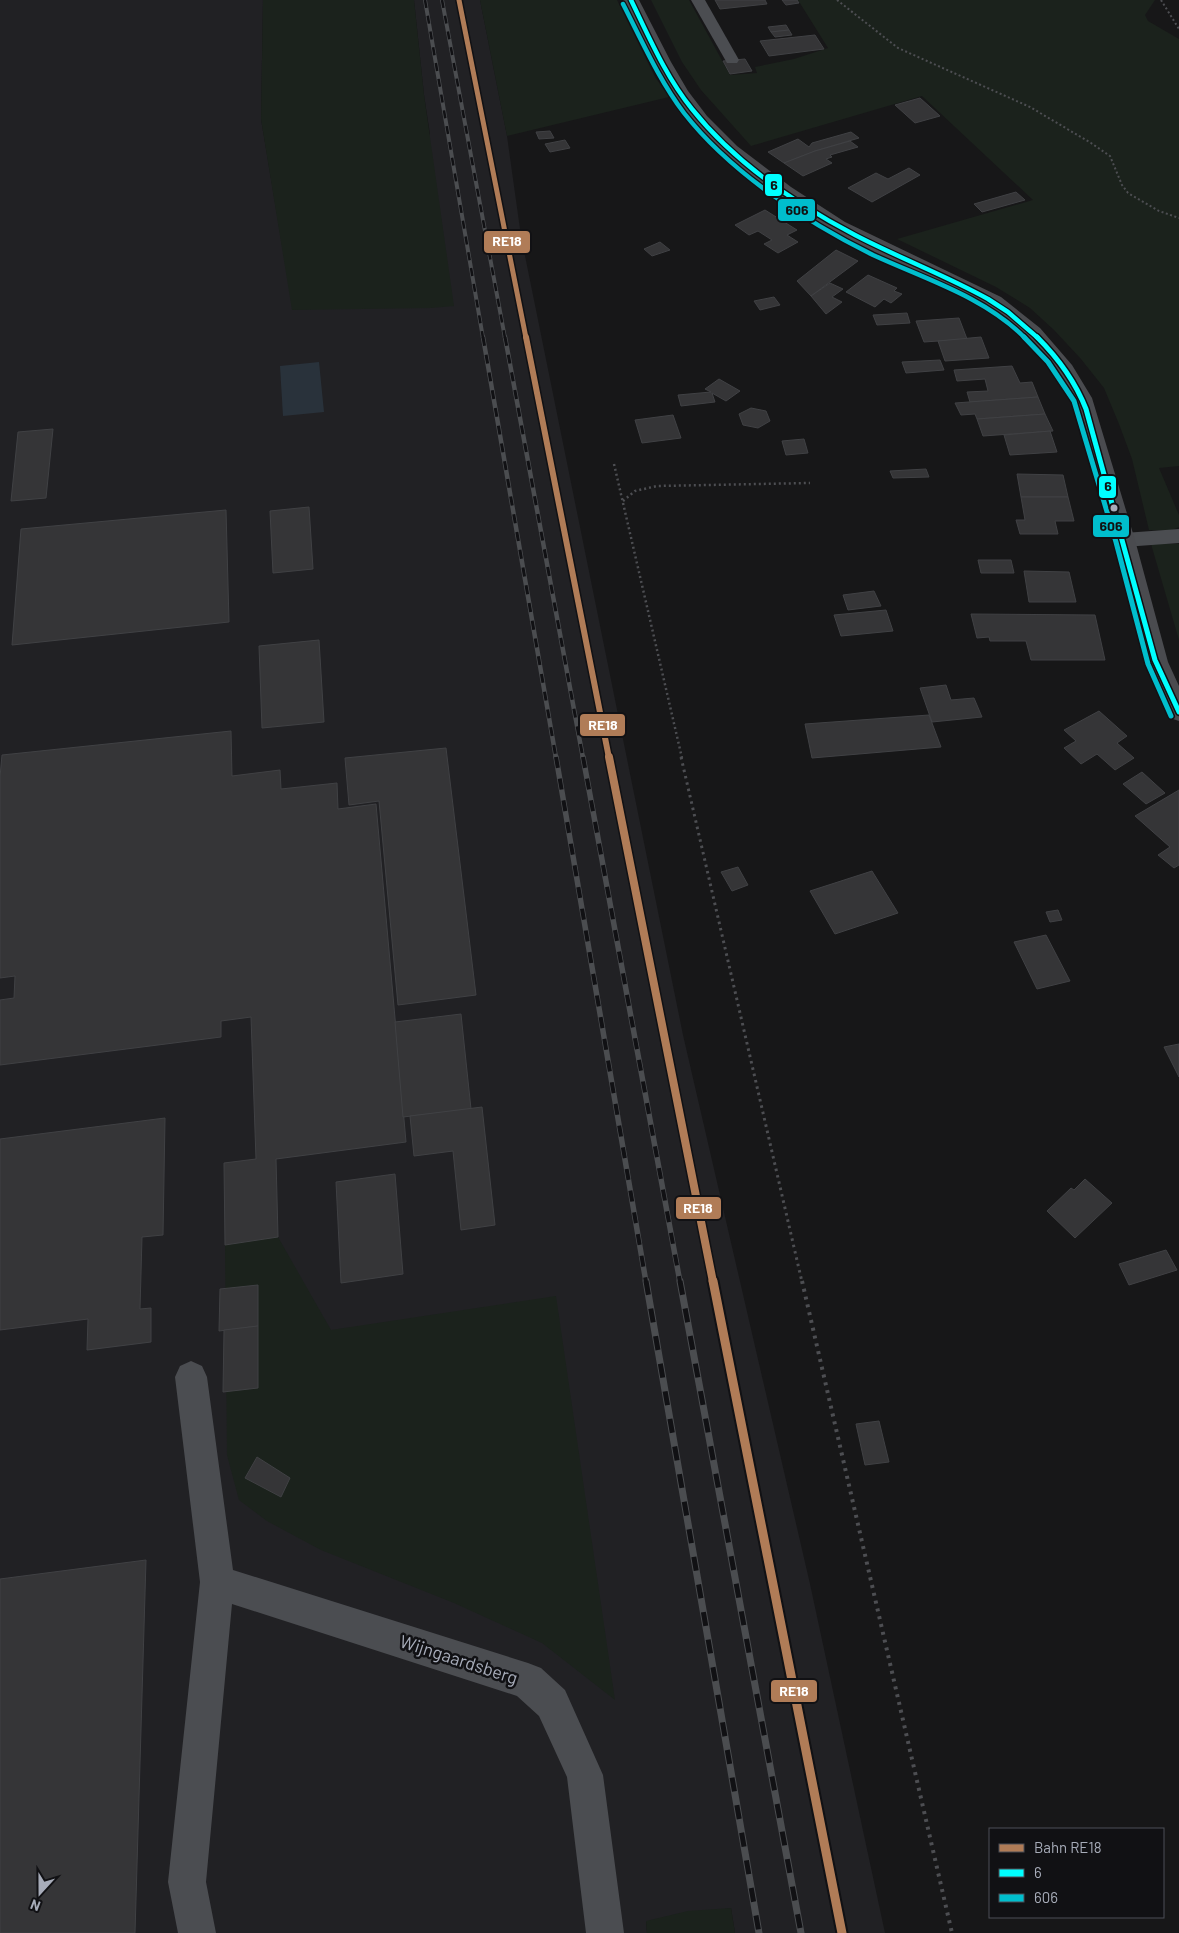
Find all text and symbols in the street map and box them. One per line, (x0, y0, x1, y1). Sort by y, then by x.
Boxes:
line badge: 6 (764, 173, 783, 197)
text: 6 (770, 176, 778, 193)
line badge: 606 (777, 198, 816, 222)
text: 606 (785, 201, 809, 218)
line badge: RE18 (483, 230, 531, 254)
text: RE18 (492, 232, 522, 249)
line badge: 6 (1098, 475, 1117, 499)
text: 6 (1104, 477, 1112, 494)
unlabelled marker (1109, 503, 1119, 513)
line badge: 606 (1092, 514, 1130, 538)
text: 606 (1099, 517, 1123, 534)
line badge: RE18 (579, 713, 626, 737)
text: RE18 (588, 716, 618, 733)
line badge: RE18 (675, 1196, 722, 1220)
text: RE18 (683, 1199, 713, 1216)
street label: Wijngaardsberg (397, 1630, 521, 1688)
line badge: RE18 (770, 1679, 818, 1703)
text: RE18 (779, 1682, 809, 1699)
legend (989, 1828, 1164, 1918)
text: Bahn RE18 (1034, 1838, 1101, 1856)
text: 6 (1034, 1863, 1042, 1881)
north arrow (15, 1868, 65, 1918)
text: 606 (1034, 1888, 1058, 1906)
text: N (28, 1896, 43, 1915)

